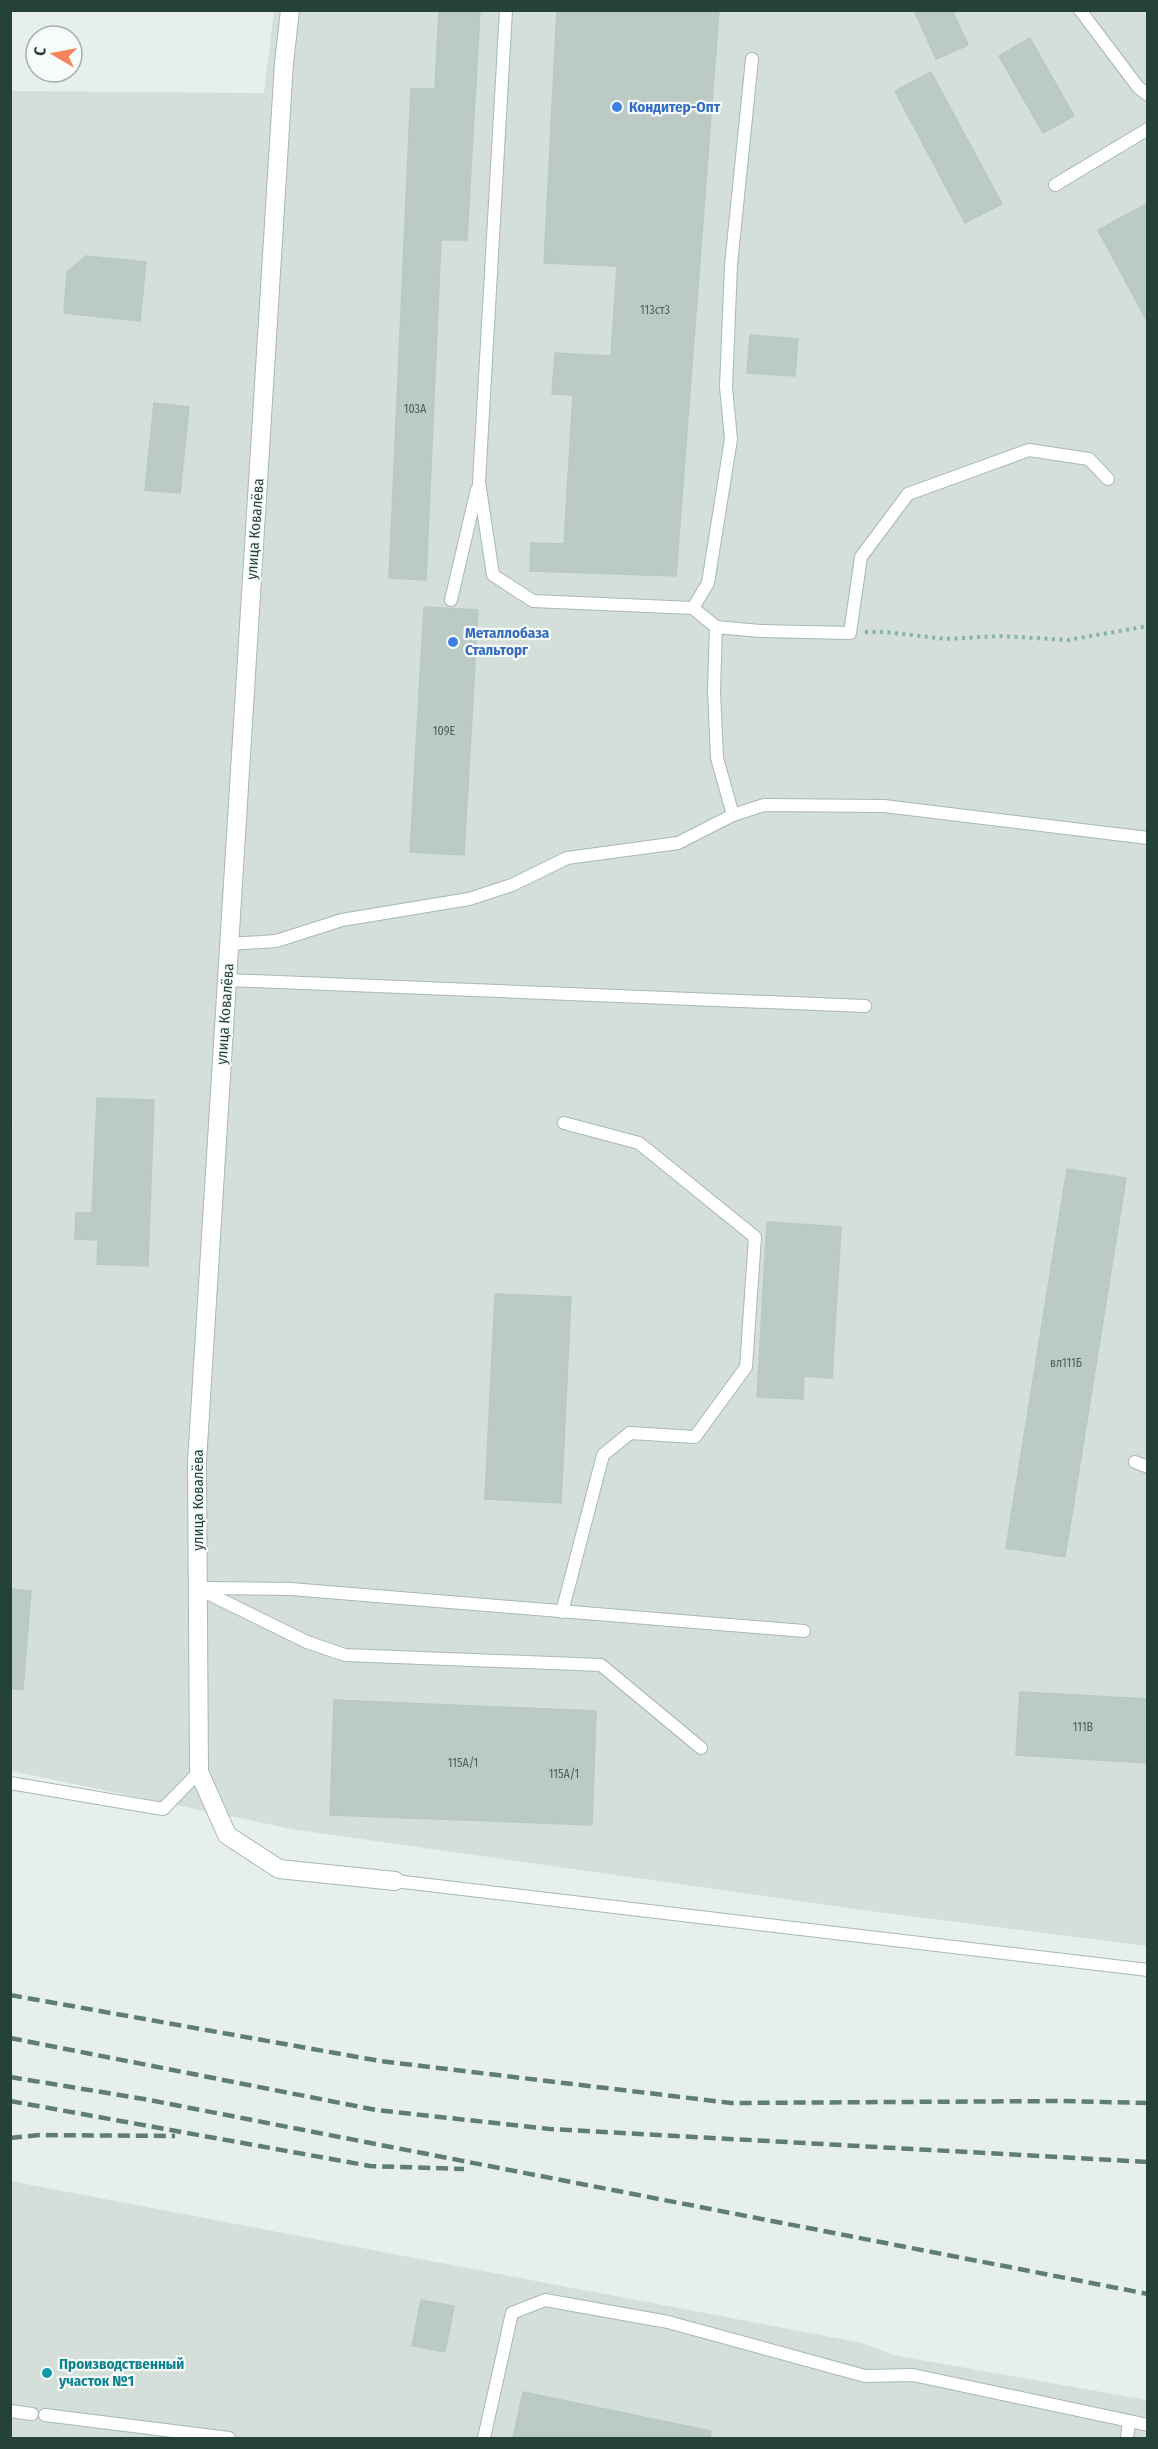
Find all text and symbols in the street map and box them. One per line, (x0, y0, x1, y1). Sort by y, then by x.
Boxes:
north arrow (24, 24, 84, 84)
text: С (30, 45, 50, 57)
place label: Кондитер-Опт (629, 98, 721, 116)
marker: Кондитер-Опт (610, 100, 624, 114)
house number: 113ст3 (640, 303, 670, 317)
house number: 103А (404, 402, 427, 416)
street label: улица Ковалёва (242, 478, 268, 580)
place label: Металлобаза Стальторг (465, 624, 550, 659)
marker: Металлобаза Стальторг (446, 635, 460, 649)
house number: 109Е (433, 724, 456, 738)
street label: улица Ковалёва (212, 963, 238, 1065)
house number: вл111Б (1050, 1356, 1082, 1370)
street label: улица Ковалёва (189, 1449, 207, 1551)
house number: 111В (1073, 1720, 1094, 1734)
house number: 115А/1 (448, 1756, 478, 1770)
house number: 115А/1 (549, 1767, 579, 1781)
place label: Производственный участок №1 (58, 2355, 184, 2390)
marker: Производственный участок №1 (40, 2366, 54, 2380)

